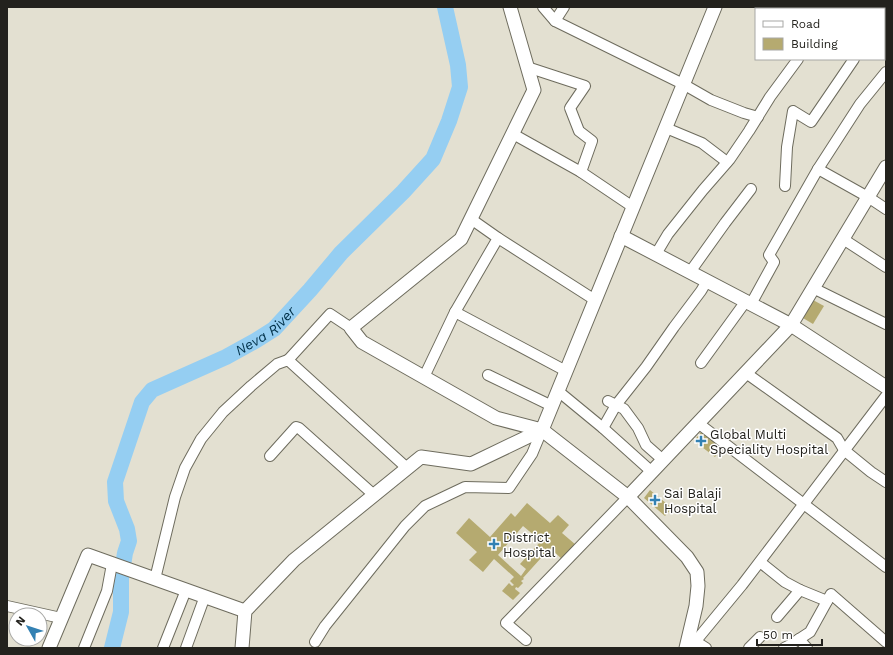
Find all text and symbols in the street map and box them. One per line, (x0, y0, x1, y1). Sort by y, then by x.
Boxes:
legend (755, 8, 885, 60)
text: Road (791, 17, 820, 31)
text: Building (791, 37, 838, 51)
water label: Neva River (233, 303, 299, 358)
place label: Global Multi Speciality Hospital (710, 427, 828, 457)
marker: Global Multi Speciality Hospital (695, 435, 707, 447)
place label: Sai Balaji Hospital (664, 486, 722, 516)
marker: Sai Balaji Hospital (649, 494, 661, 506)
place label: District Hospital (503, 530, 556, 560)
marker: District Hospital (488, 538, 500, 550)
north arrow (8, 607, 48, 647)
text: N (13, 614, 28, 628)
scale bar (757, 621, 822, 647)
text: 50 m (763, 628, 793, 642)

